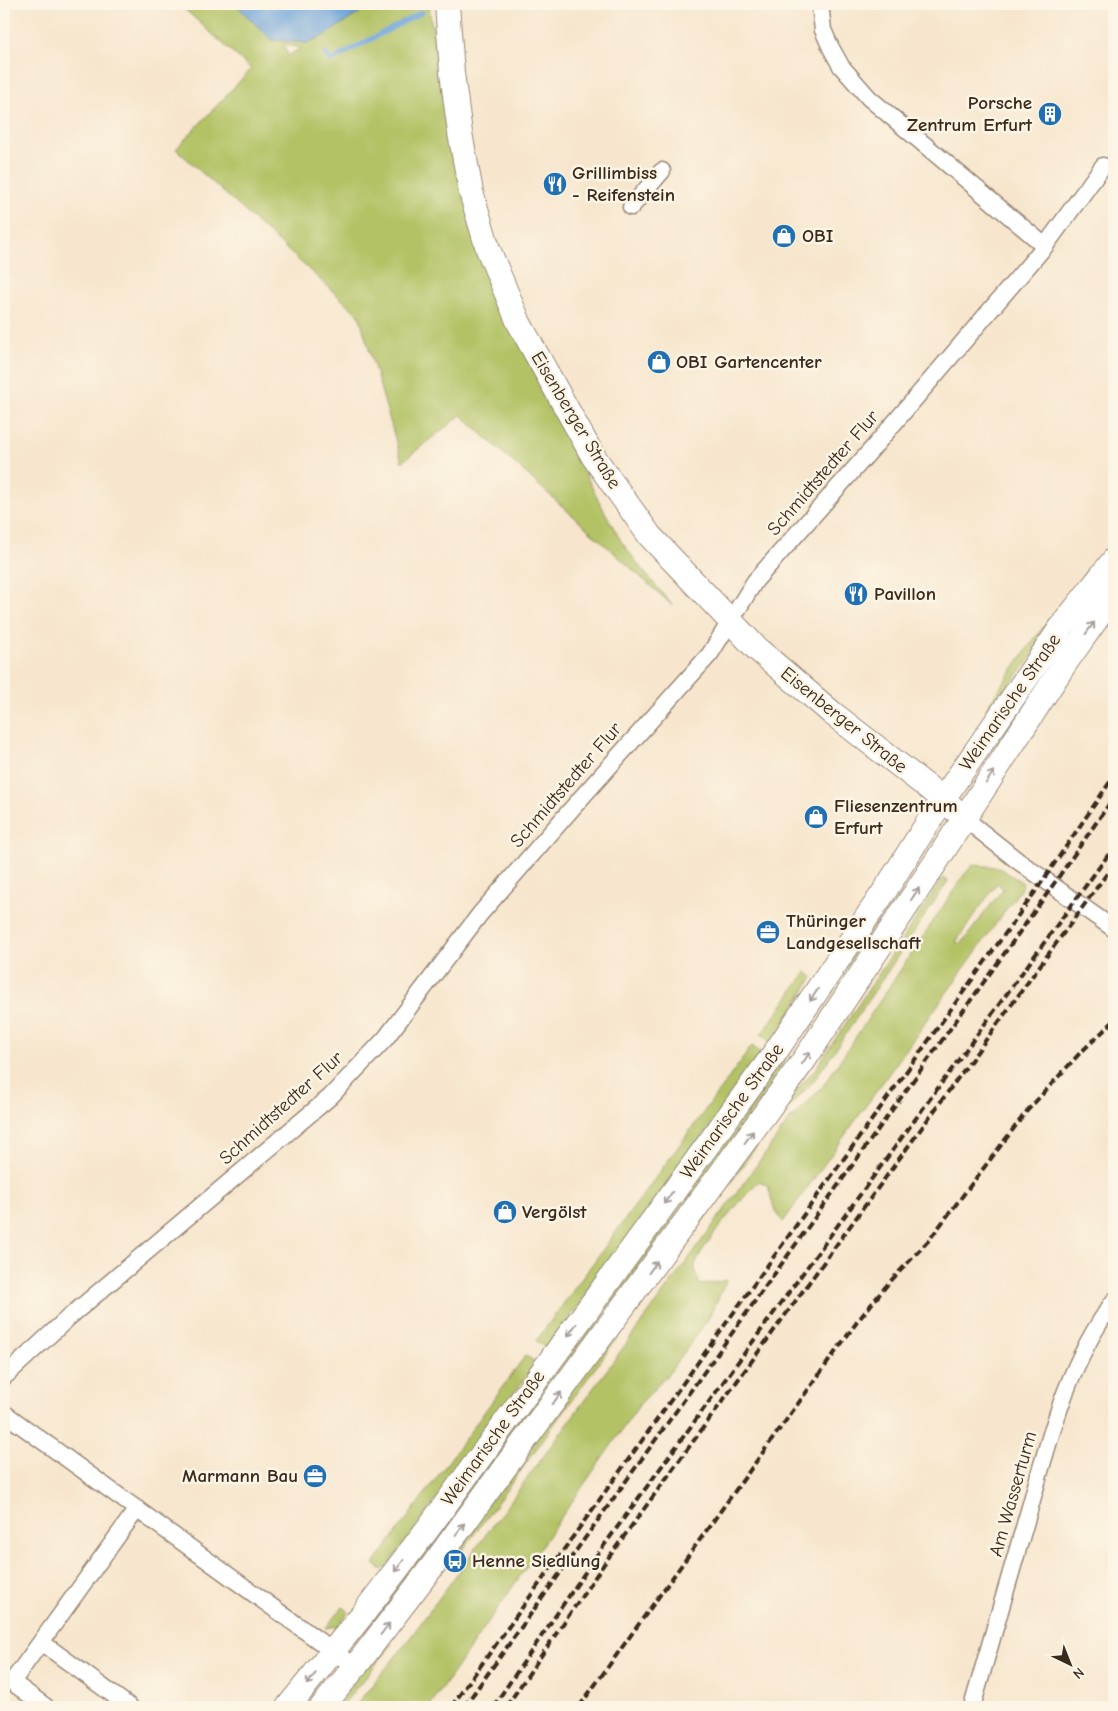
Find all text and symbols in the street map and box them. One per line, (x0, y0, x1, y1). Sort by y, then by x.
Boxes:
place label: Porsche Zentrum Erfurt (907, 92, 1033, 136)
building icon: Porsche Zentrum Erfurt (1037, 101, 1063, 127)
place label: Grillimbiss - Reifenstein (572, 162, 675, 206)
restaurant icon: Grillimbiss - Reifenstein (542, 171, 568, 197)
shop icon: OBI (771, 223, 797, 249)
place label: OBI (802, 225, 834, 247)
street label: Eisenberger Straße (526, 347, 626, 493)
shop icon: OBI Gartencenter (646, 349, 672, 375)
place label: OBI Gartencenter (676, 351, 822, 373)
street label: Schmidtstedter Flur (763, 406, 884, 540)
restaurant icon: Pavillon (843, 581, 869, 607)
place label: Pavillon (874, 583, 936, 605)
one-way arrow (1085, 621, 1095, 635)
street label: Weimarische Straße (955, 629, 1065, 775)
street label: Eisenberger Straße (776, 662, 912, 778)
street label: Schmidtstedter Flur (506, 718, 627, 852)
one-way arrow (985, 770, 996, 784)
place label: Fliesenzentrum Erfurt (834, 795, 958, 839)
shop icon: Fliesenzentrum Erfurt (803, 804, 829, 830)
one-way arrow (910, 887, 920, 901)
place label: Thüringer Landgesellschaft (786, 910, 922, 954)
office icon: Thüringer Landgesellschaft (755, 919, 781, 945)
one-way arrow (809, 988, 819, 1002)
street label: Weimarische Straße (676, 1039, 788, 1183)
street label: Schmidtstedter Flur (215, 1047, 348, 1169)
one-way arrow (800, 1051, 811, 1065)
one-way arrow (744, 1130, 754, 1144)
one-way arrow (663, 1191, 673, 1205)
shop icon: Vergölst (492, 1199, 518, 1225)
place label: Vergölst (522, 1201, 587, 1223)
one-way arrow (648, 1261, 658, 1275)
one-way arrow (567, 1323, 577, 1337)
street label: Weimarische Straße (437, 1366, 549, 1510)
one-way arrow (551, 1392, 562, 1405)
street label: Am Wasserturm (985, 1429, 1041, 1559)
office icon: Marmann Bau (302, 1463, 328, 1489)
place label: Marmann Bau (182, 1465, 298, 1487)
one-way arrow (455, 1522, 465, 1536)
bus stop icon: Henne Siedlung (442, 1548, 468, 1574)
place label: Henne Siedlung (472, 1550, 601, 1572)
one-way arrow (394, 1559, 405, 1572)
one-way arrow (380, 1623, 391, 1636)
north arrow (1046, 1638, 1096, 1688)
text: N (1069, 1664, 1088, 1682)
one-way arrow (305, 1672, 316, 1685)

